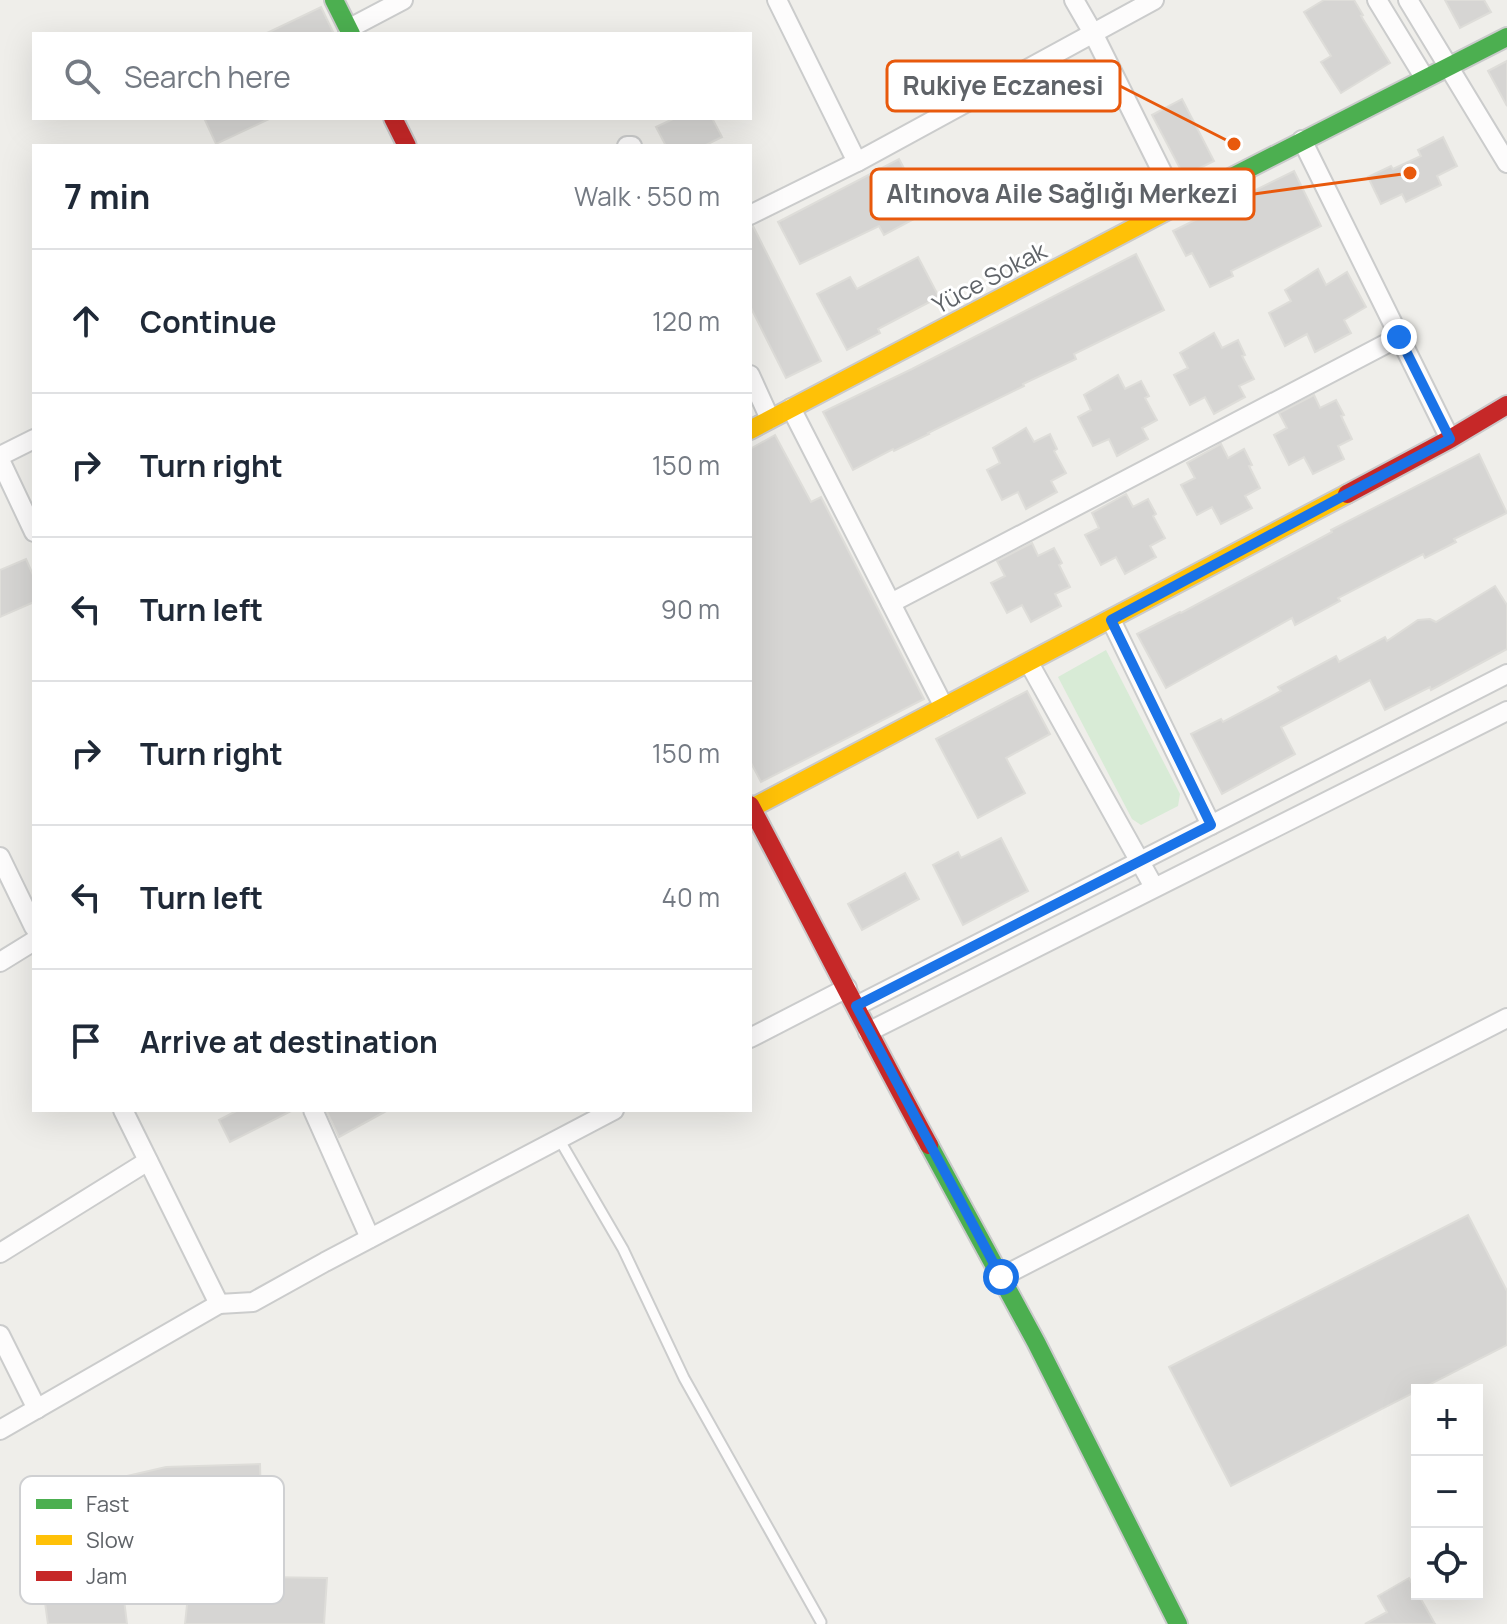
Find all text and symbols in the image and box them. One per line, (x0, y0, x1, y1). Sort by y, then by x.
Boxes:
search box (32, 32, 752, 120)
icon: search (60, 54, 104, 98)
text: Search here (124, 56, 291, 97)
callout: Rukiye Eczanesi (887, 61, 1120, 111)
text: Rukiye Eczanesi (903, 67, 1103, 103)
callout: Altınova Aile Sağlığı Merkezi (871, 169, 1254, 219)
text: 7 min (64, 173, 150, 219)
text: Altınova Aile Sağlığı Merkezi (886, 175, 1238, 211)
text: Walk · 550 m (574, 178, 720, 214)
street label: Yüce Sokak (926, 233, 1053, 321)
icon: ahead (64, 299, 108, 343)
text: Continue (140, 301, 276, 342)
text: 120 m (652, 303, 720, 339)
route end (1381, 319, 1417, 355)
icon: right (64, 443, 108, 487)
text: Turn right (140, 445, 283, 486)
text: 150 m (652, 447, 720, 483)
icon: left (64, 587, 108, 631)
text: Turn left (140, 589, 263, 630)
text: 90 m (661, 591, 720, 627)
icon: right (64, 731, 108, 775)
text: Turn right (140, 733, 283, 774)
text: 150 m (652, 735, 720, 771)
icon: left (64, 875, 108, 919)
text: Turn left (140, 877, 263, 918)
text: 40 m (662, 879, 720, 915)
icon: arrive (64, 1019, 108, 1063)
text: Arrive at destination (140, 1021, 438, 1062)
route start (983, 1259, 1019, 1295)
map controls (1411, 1384, 1483, 1600)
button: + (1411, 1384, 1483, 1456)
button: − (1411, 1456, 1483, 1528)
legend (20, 1476, 284, 1604)
text: Fast (86, 1489, 129, 1519)
text: Slow (86, 1525, 134, 1555)
button: locate (1411, 1528, 1483, 1600)
text: Jam (86, 1561, 127, 1591)

